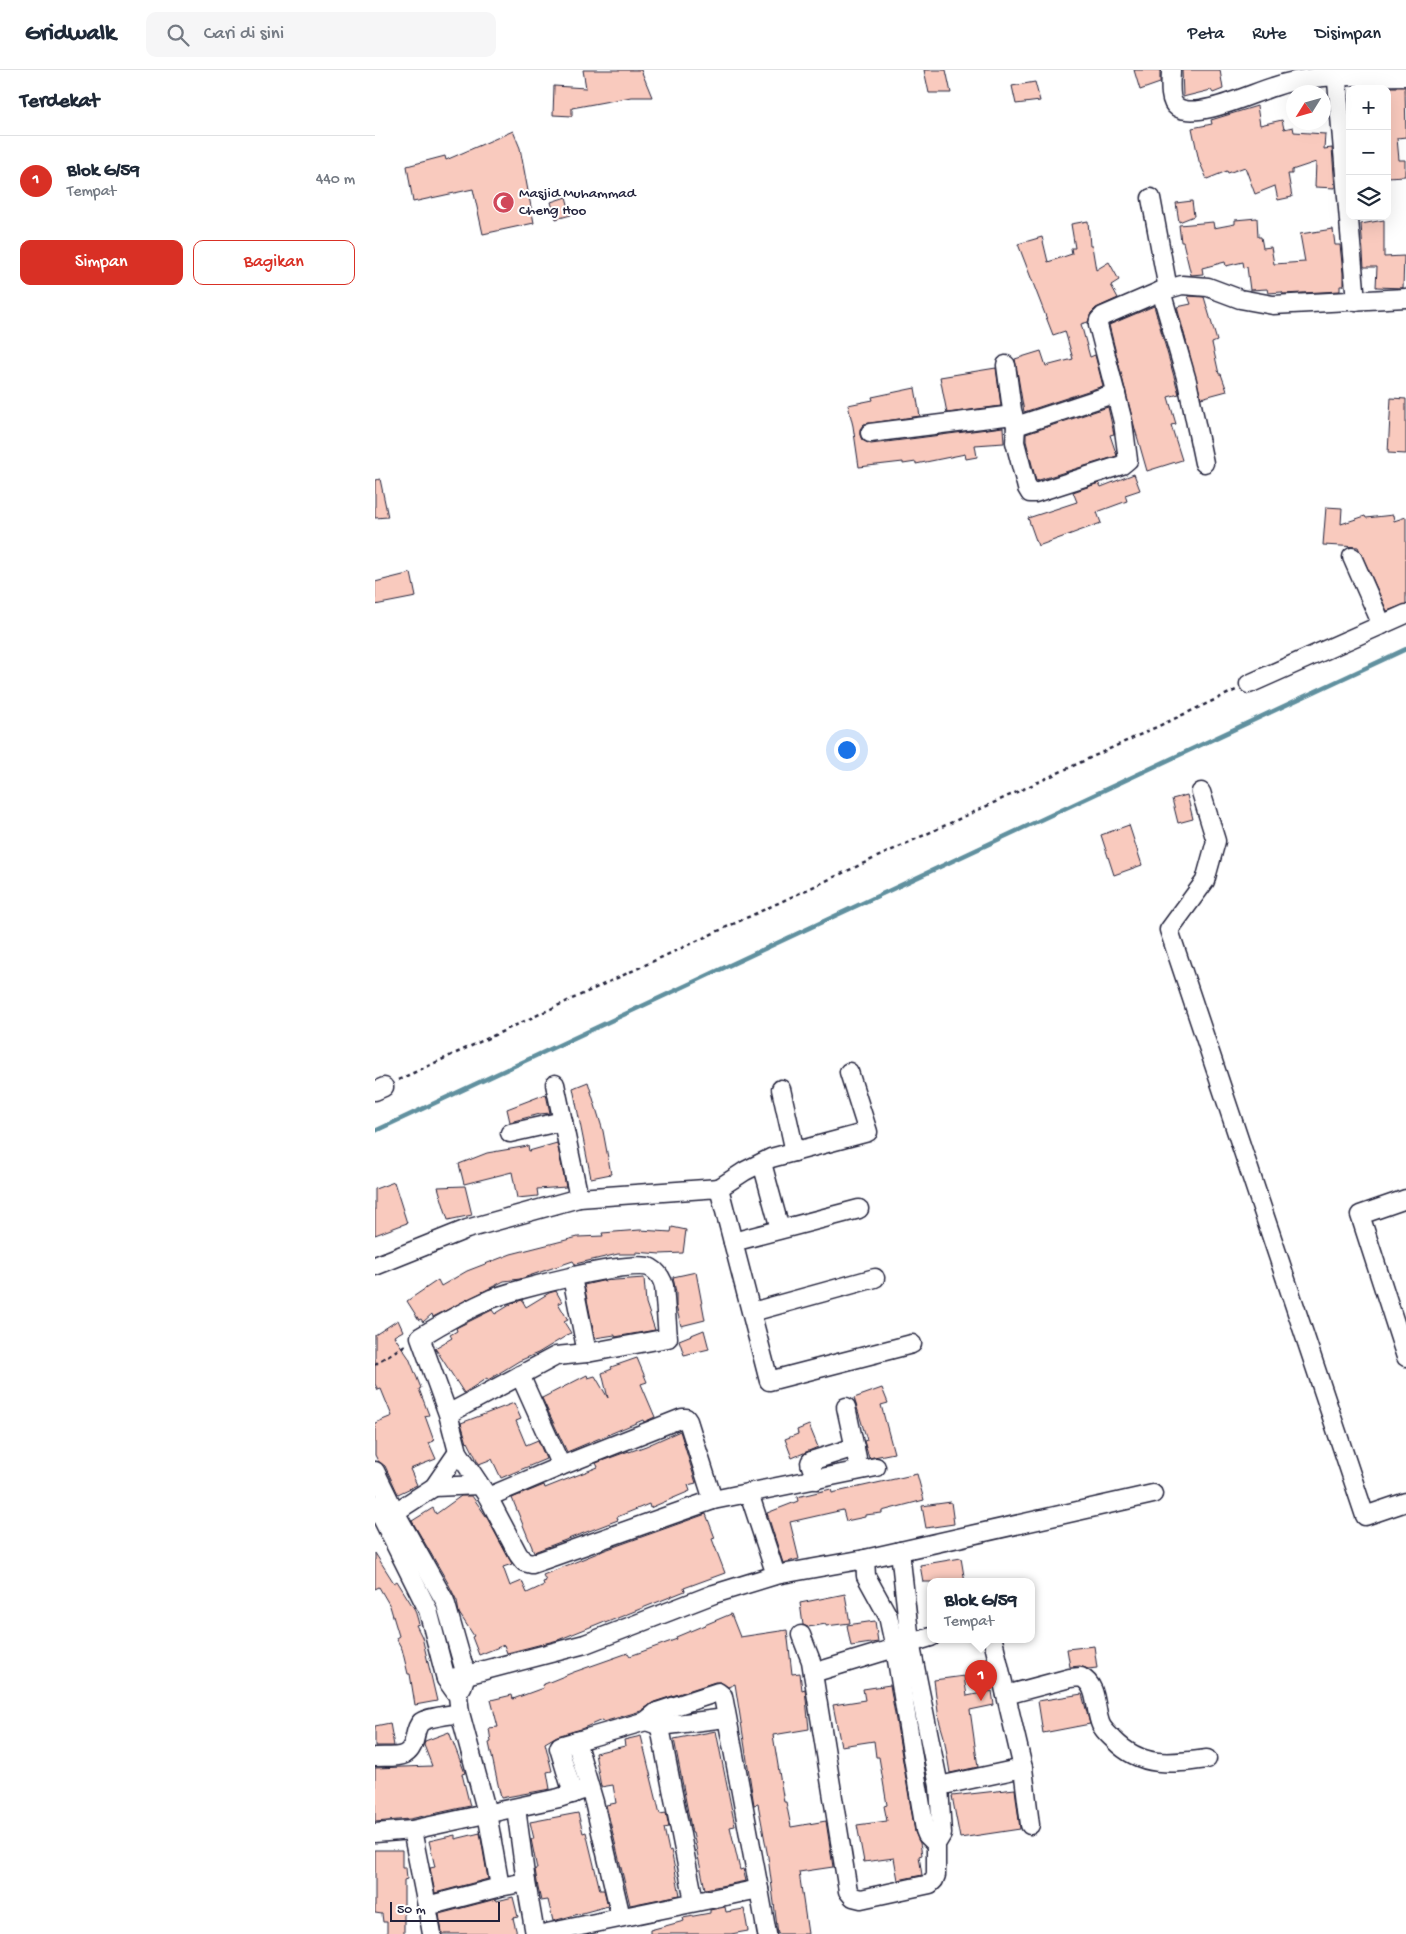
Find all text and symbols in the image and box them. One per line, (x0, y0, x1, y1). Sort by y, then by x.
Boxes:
search box (146, 12, 496, 57)
text: Gridwalk (25, 20, 116, 49)
icon: search (164, 21, 192, 49)
text: Cari di sini (204, 23, 284, 46)
text: Peta (1188, 24, 1224, 45)
text: Rute (1252, 24, 1287, 45)
text: Disimpan (1315, 24, 1381, 45)
north arrow (1286, 85, 1331, 130)
map controls (1346, 85, 1391, 220)
button: + (1346, 85, 1391, 130)
text: Terdekat (20, 90, 99, 115)
button: − (1346, 130, 1391, 175)
text: Blok G/59 (67, 160, 140, 183)
text: 1 (33, 171, 39, 190)
text: 440 m (316, 171, 355, 190)
button: layers (1346, 175, 1391, 220)
text: Tempat (67, 183, 116, 202)
place label: Masjid Muhammad Cheng Hoo (519, 185, 637, 220)
mosque icon: Masjid Muhammad Cheng Hoo (491, 191, 515, 215)
button: Simpan (20, 240, 183, 285)
button: Bagikan (193, 240, 355, 285)
your location (834, 737, 860, 763)
popup (927, 1578, 1035, 1643)
text: Blok G/59 (945, 1590, 1017, 1613)
text: Tempat (945, 1613, 994, 1632)
pin: 1 (965, 1660, 997, 1701)
scale bar (390, 1899, 500, 1922)
text: 50 m (397, 1902, 426, 1919)

